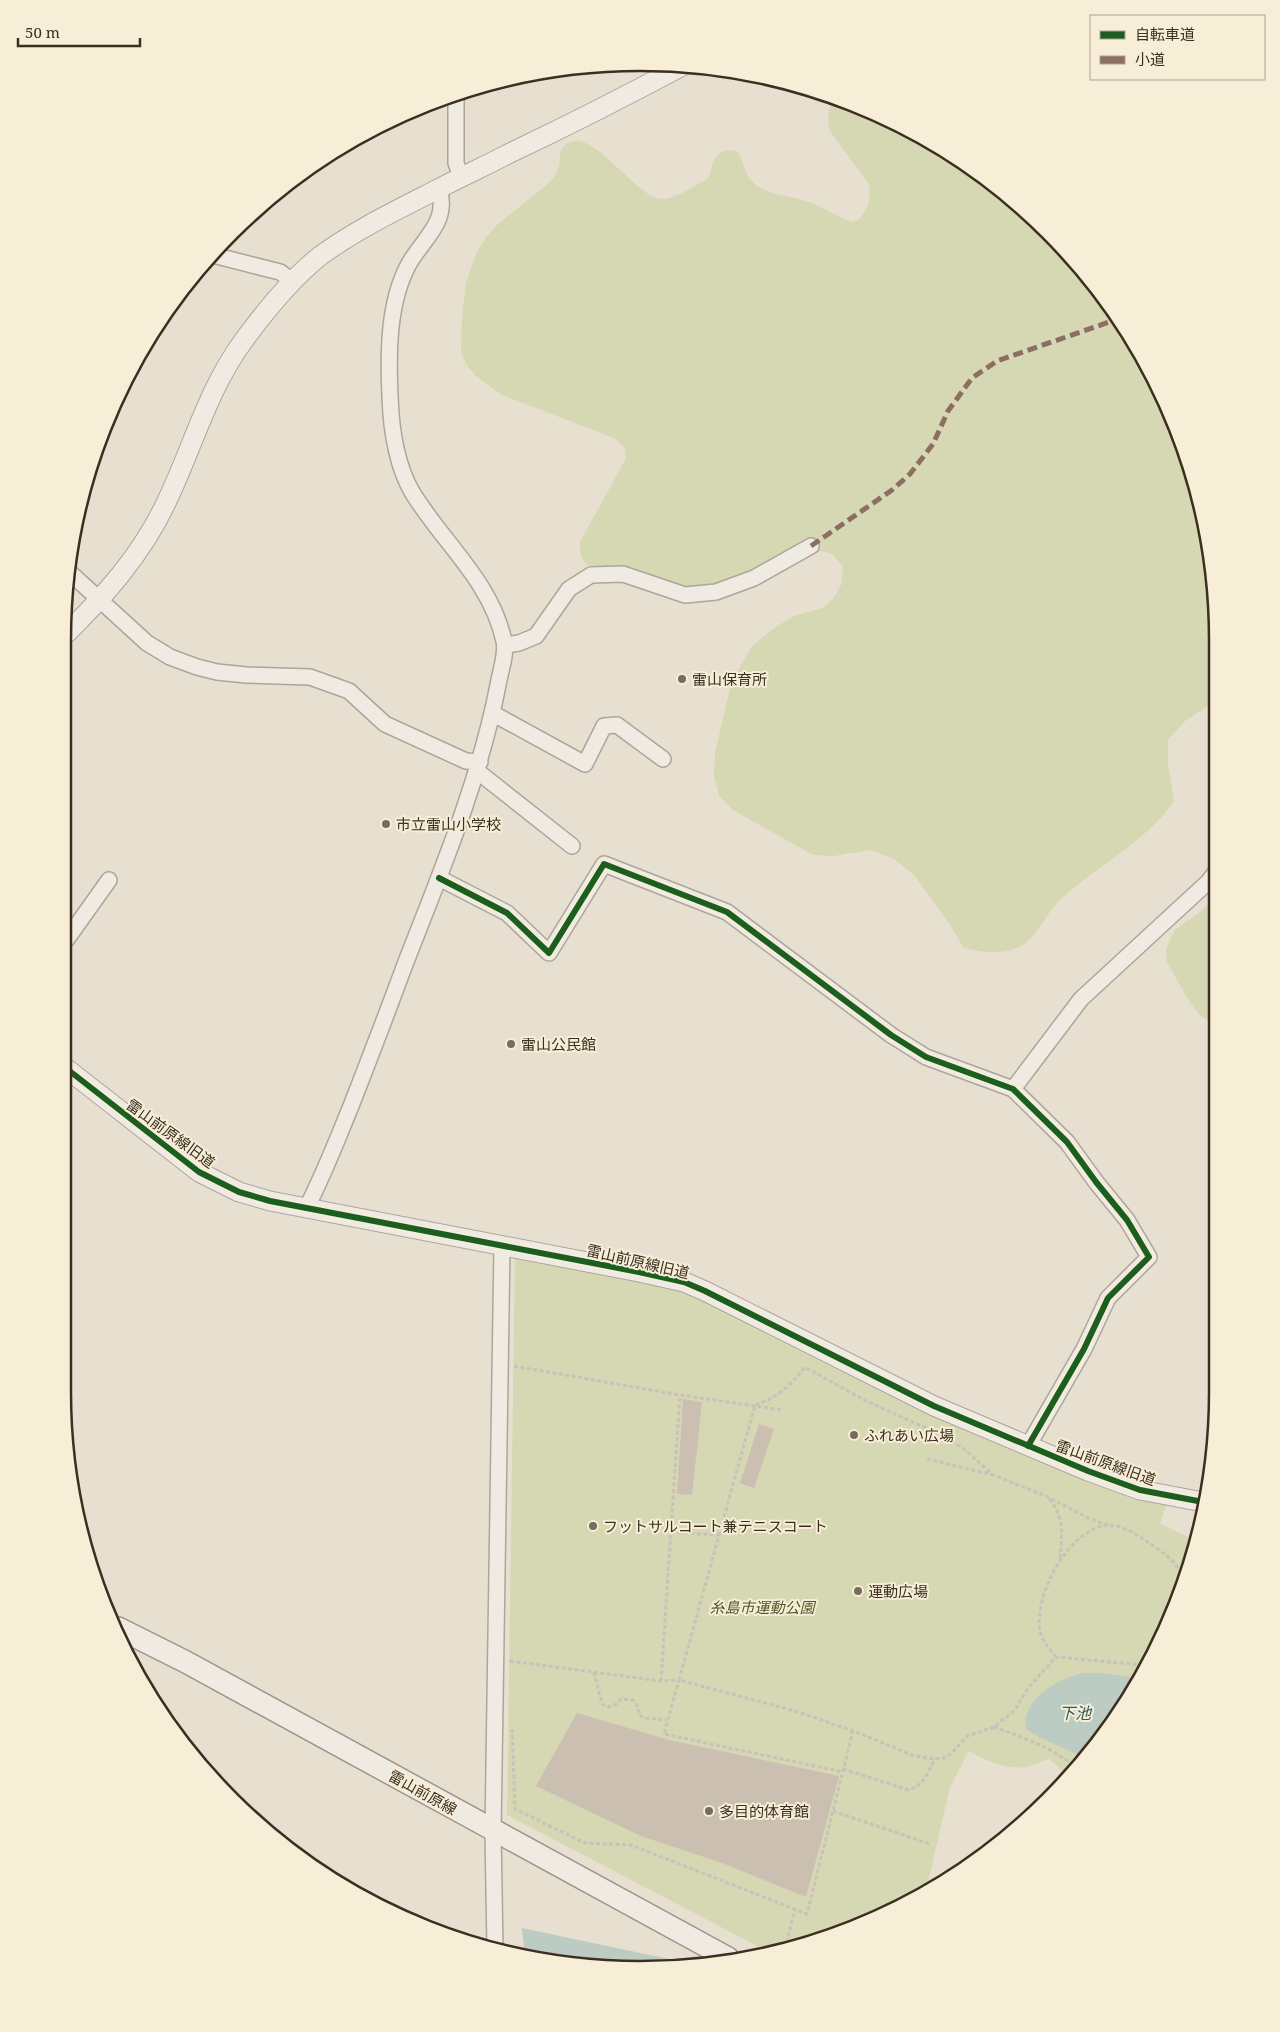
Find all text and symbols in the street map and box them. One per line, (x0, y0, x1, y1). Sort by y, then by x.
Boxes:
scale bar (18, 15, 140, 47)
legend (1090, 15, 1265, 80)
text: 50 m (25, 22, 60, 42)
text: 自転車道 (1135, 24, 1195, 44)
text: 小道 (1135, 49, 1165, 69)
place label: 雷山保育所 (692, 669, 767, 689)
marker: 雷山保育所 (676, 673, 688, 685)
place label: 市立雷山小学校 (396, 814, 501, 834)
marker: 市立雷山小学校 (380, 818, 392, 830)
place label: 雷山公民館 (521, 1034, 596, 1054)
marker: 雷山公民館 (505, 1038, 517, 1050)
street label: 雷山前原線旧道 (123, 1094, 219, 1172)
street label: 雷山前原線旧道 (585, 1239, 691, 1283)
place label: ふれあい広場 (864, 1425, 954, 1445)
marker: ふれあい広場 (848, 1429, 860, 1441)
street label: 雷山前原線旧道 (1053, 1435, 1159, 1489)
place label: フットサルコート兼テニスコート (603, 1516, 828, 1536)
marker: フットサルコート兼テニスコート (587, 1520, 599, 1532)
place label: 運動広場 (868, 1581, 928, 1601)
marker: 運動広場 (852, 1585, 864, 1597)
park label: 糸島市運動公園 (709, 1597, 816, 1617)
water label: 下池 (1059, 1702, 1093, 1724)
street label: 雷山前原線 (385, 1765, 461, 1819)
place label: 多目的体育館 (719, 1801, 809, 1821)
marker: 多目的体育館 (703, 1805, 715, 1817)

